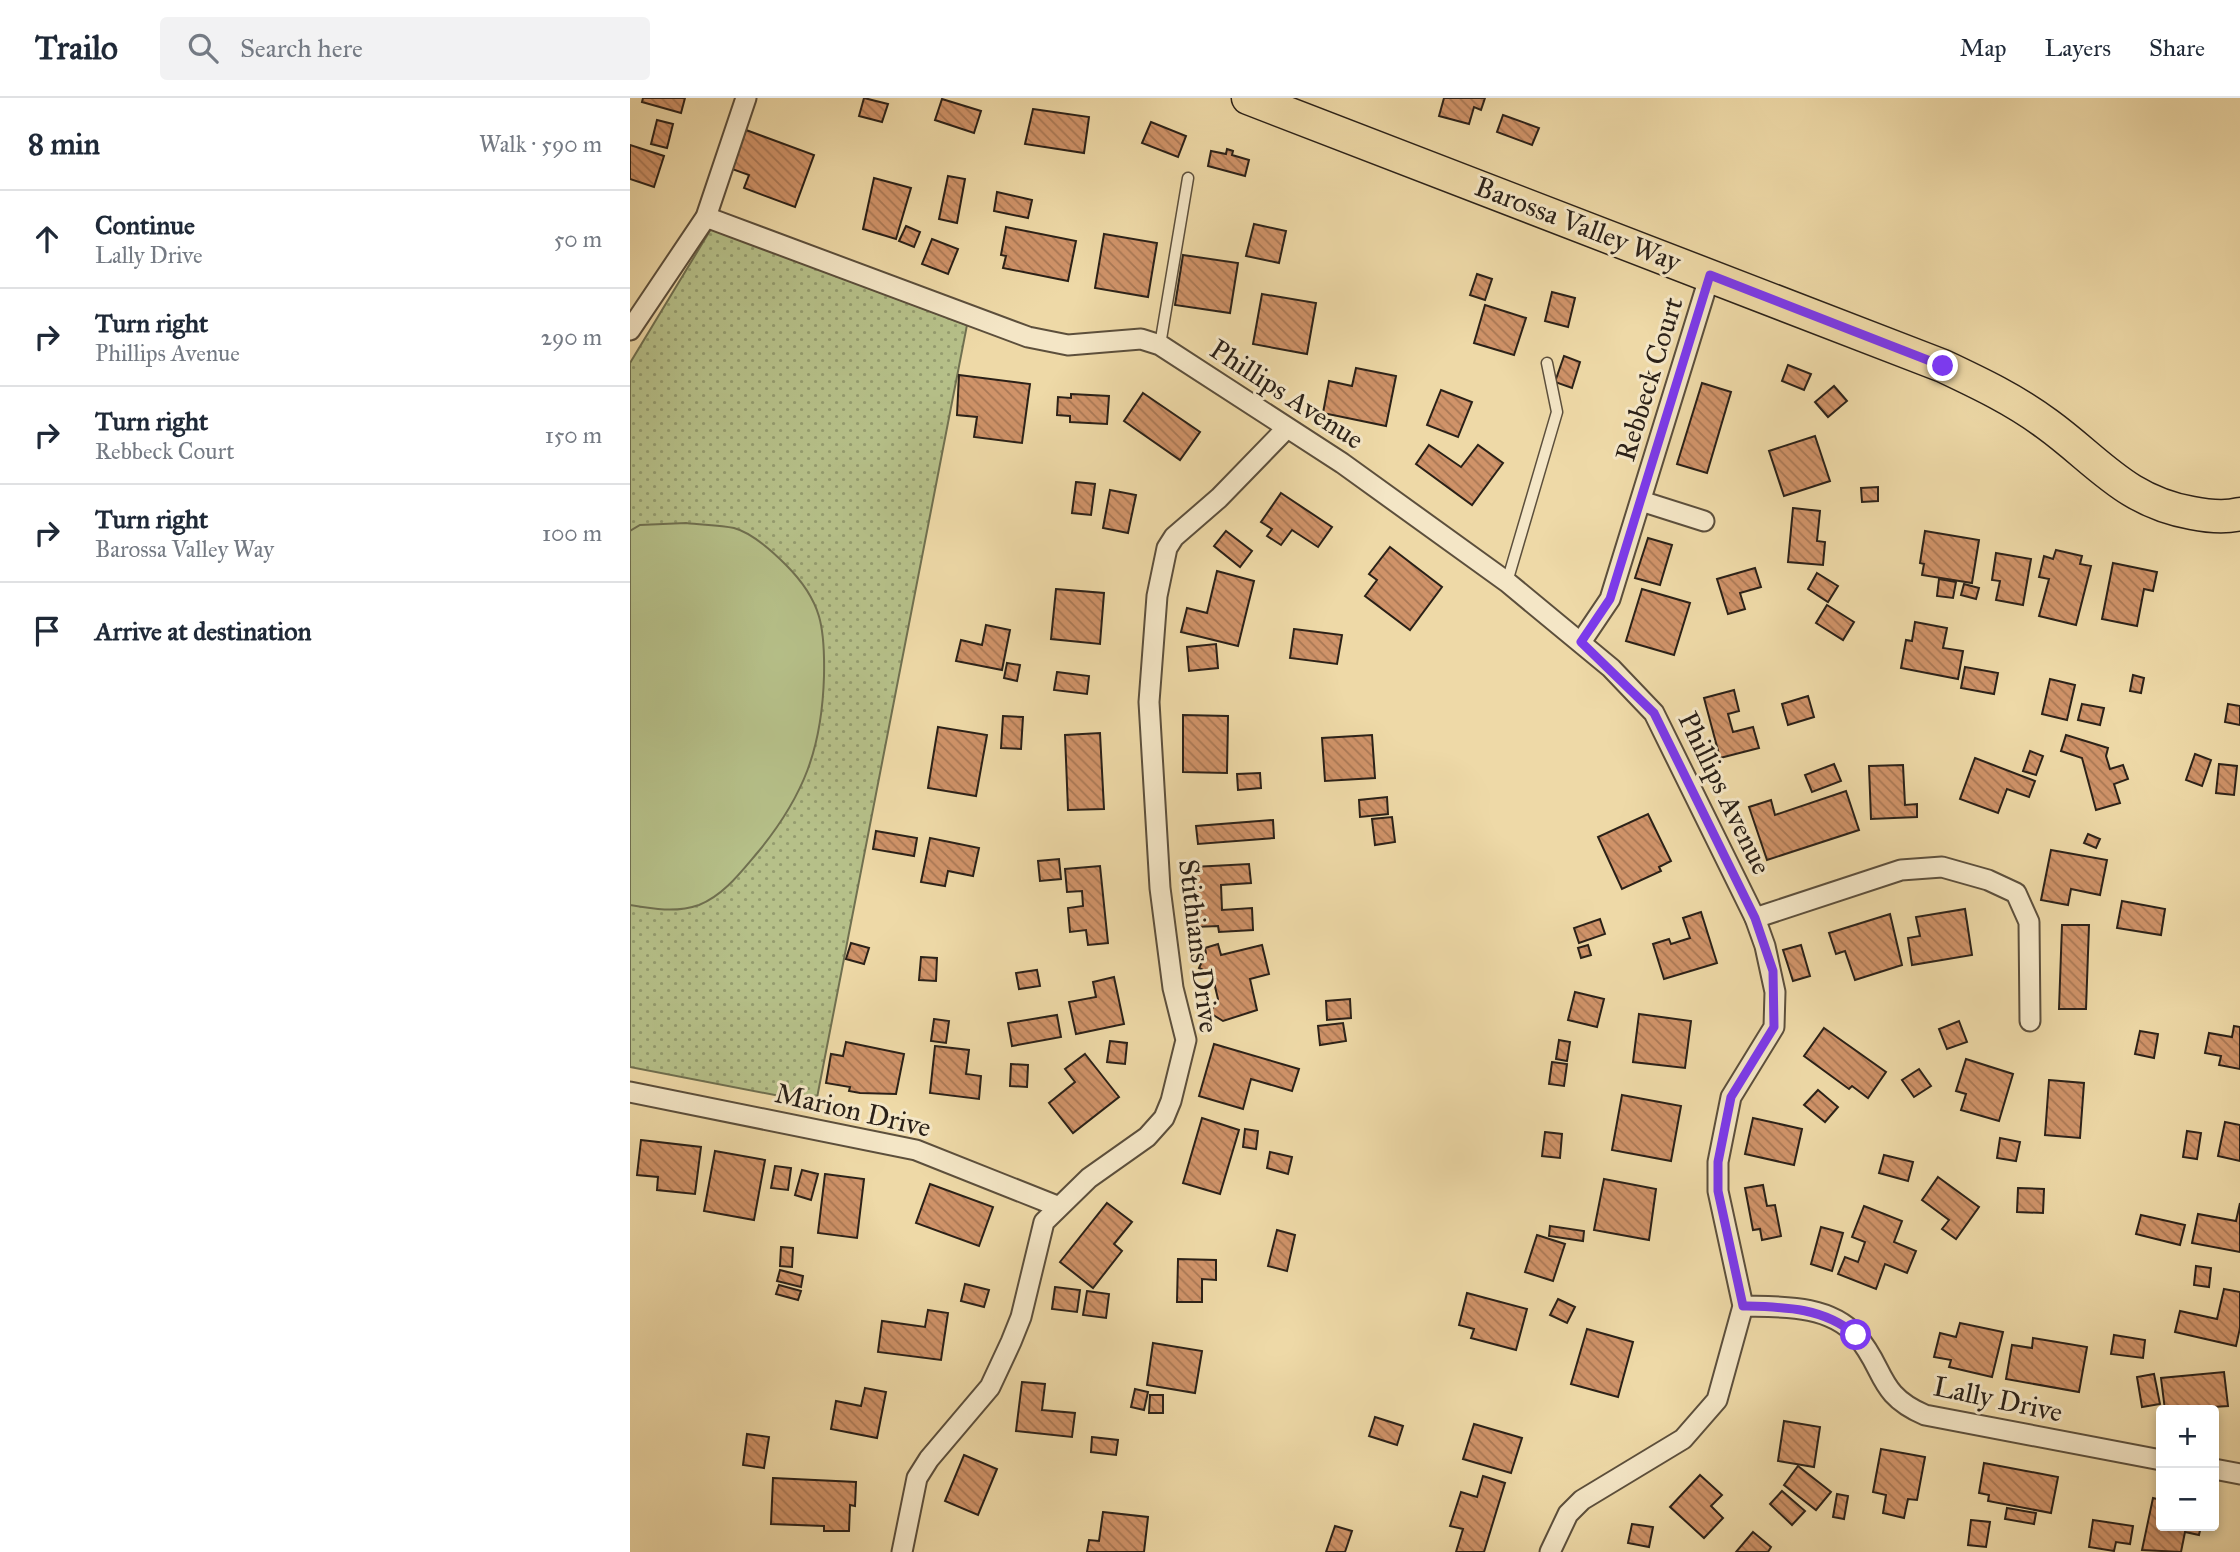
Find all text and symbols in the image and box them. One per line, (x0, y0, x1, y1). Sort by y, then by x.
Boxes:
search box (160, 17, 650, 80)
text: Trailo (35, 28, 118, 68)
icon: search (184, 29, 222, 67)
text: Search here (240, 32, 363, 64)
text: Map (1960, 33, 2007, 63)
text: Layers (2045, 33, 2111, 63)
text: Share (2149, 33, 2205, 63)
text: 8 min (28, 126, 100, 162)
text: Walk · 590 m (479, 130, 602, 158)
street label: Barossa Valley Way (1470, 169, 1687, 280)
text: Continue (95, 209, 195, 241)
icon: ahead (28, 220, 66, 258)
text: 50 m (554, 225, 602, 253)
text: Lally Drive (95, 241, 203, 269)
street label: Rebbeck Court (1607, 293, 1691, 465)
text: Turn right (95, 307, 208, 339)
icon: right (28, 318, 66, 356)
text: 290 m (541, 323, 602, 351)
street label: Phillips Avenue (1203, 331, 1371, 457)
text: Phillips Avenue (95, 339, 240, 367)
route end (1927, 350, 1958, 381)
text: Turn right (95, 405, 208, 437)
icon: right (28, 416, 66, 454)
text: 150 m (545, 421, 602, 449)
text: Rebbeck Court (95, 437, 234, 465)
text: Turn right (95, 503, 208, 535)
icon: right (28, 514, 66, 552)
text: 100 m (542, 519, 602, 547)
text: Barossa Valley Way (95, 535, 274, 563)
icon: arrive (28, 612, 66, 650)
text: Arrive at destination (95, 615, 312, 647)
street label: Phillips Avenue (1671, 706, 1779, 880)
street label: Stithians Drive (1171, 857, 1227, 1035)
street label: Marion Drive (772, 1075, 934, 1145)
route start (1840, 1319, 1871, 1350)
street label: Lally Drive (1930, 1368, 2066, 1430)
map controls (2156, 1405, 2219, 1531)
button: + (2156, 1405, 2219, 1468)
button: − (2156, 1468, 2219, 1531)

